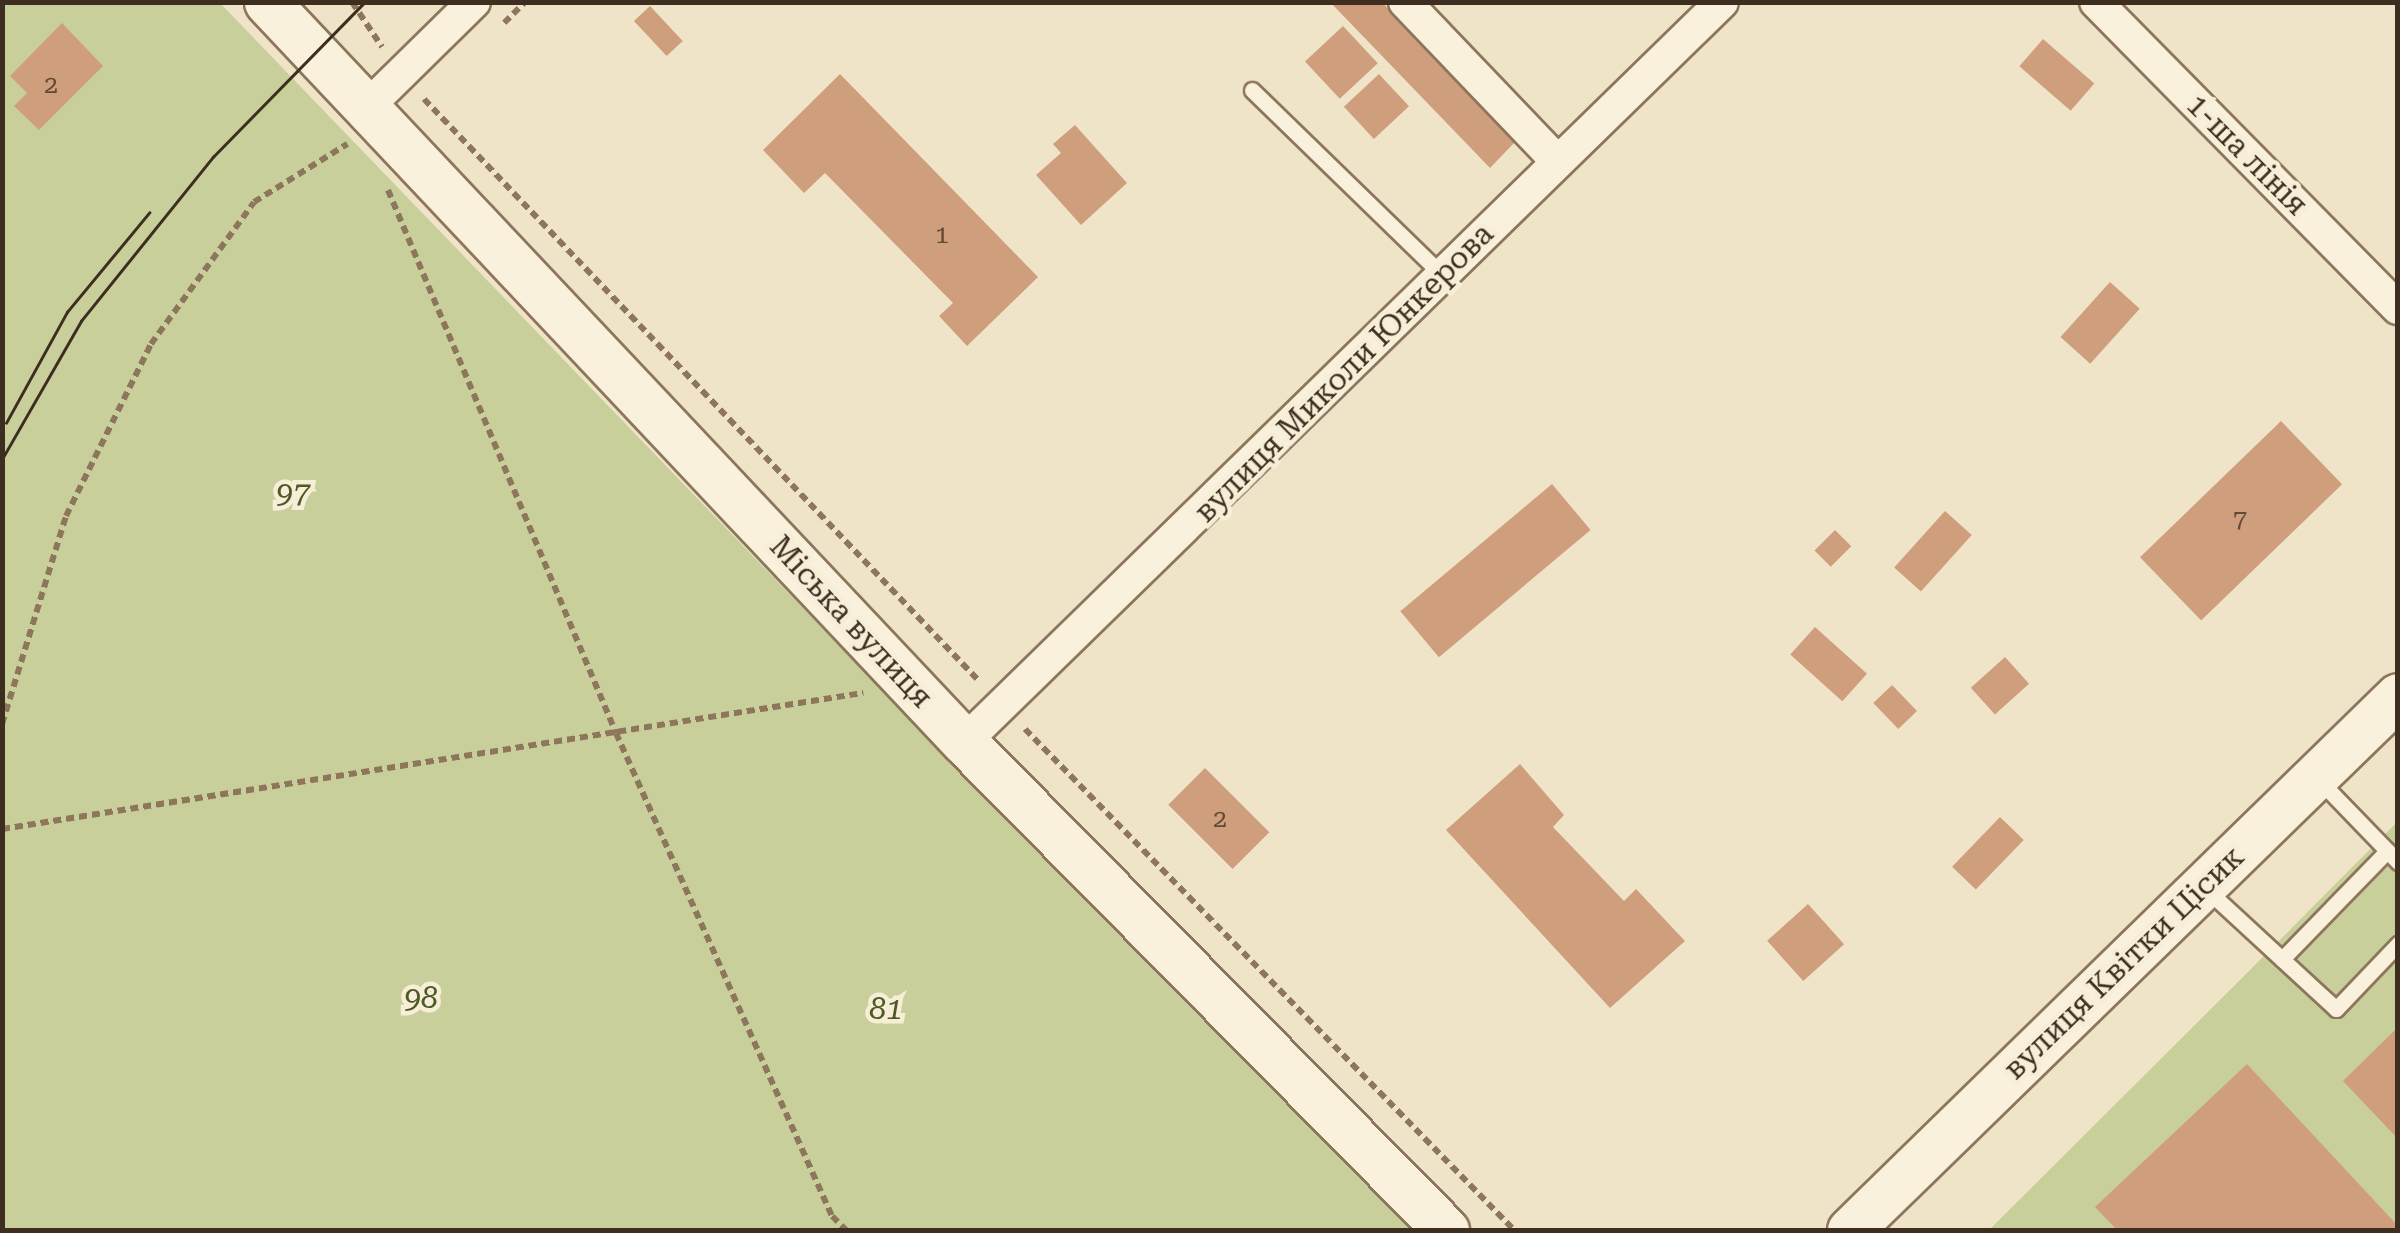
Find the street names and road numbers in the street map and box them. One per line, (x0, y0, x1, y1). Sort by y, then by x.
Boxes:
street label: 1-ша лінія (2179, 87, 2315, 223)
street label: вулиця Миколи Юнкерова (1187, 216, 1501, 530)
street label: Міська вулиця (762, 529, 940, 715)
street label: вулиця Квітки Цісик (1997, 839, 2251, 1087)

